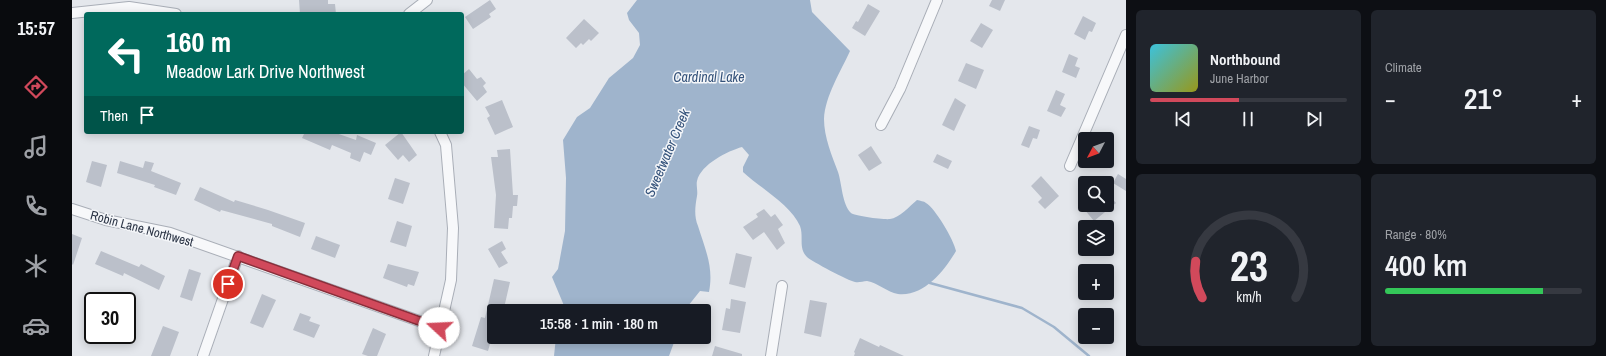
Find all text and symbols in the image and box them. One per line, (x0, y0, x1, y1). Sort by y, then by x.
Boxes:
text: 15:57 (17, 16, 55, 41)
text: 160 m (166, 23, 231, 61)
icon: left (100, 28, 152, 80)
text: Northbound (1210, 49, 1280, 70)
text: Meadow Lark Drive Northwest (166, 59, 365, 84)
text: Climate (1385, 59, 1422, 76)
water label: Cardinal Lake (673, 68, 745, 86)
text: June Harbor (1210, 70, 1269, 87)
icon: directions (22, 73, 50, 101)
text: 21° (1464, 78, 1503, 118)
text: − (1385, 84, 1396, 114)
text: + (1571, 84, 1582, 114)
icon: arrive (136, 104, 158, 126)
text: Then (100, 105, 128, 126)
water label: Sweetwater Creek (640, 105, 694, 200)
icon: previous (1172, 108, 1194, 130)
icon: pause (1237, 108, 1259, 130)
icon: next (1303, 108, 1325, 130)
north arrow (1078, 132, 1114, 168)
map controls (1078, 132, 1114, 344)
icon: music (22, 133, 50, 161)
button: search (1078, 176, 1114, 212)
icon: phone (22, 192, 50, 220)
street label: Robin Lane Northwest (88, 207, 195, 250)
button: layers (1078, 220, 1114, 256)
text: Range · 80% (1385, 226, 1447, 243)
text: 23 (1230, 238, 1267, 294)
text: 400 km (1385, 245, 1467, 285)
icon: climate (22, 252, 50, 280)
button: + (1078, 264, 1114, 300)
pin (211, 267, 245, 301)
icon: arrive (217, 273, 239, 295)
text: km/h (1236, 287, 1261, 306)
speed limit sign: 30 (84, 292, 136, 344)
position arrow (418, 307, 460, 349)
button: − (1078, 308, 1114, 344)
icon: car (22, 312, 50, 340)
text: 15:58 · 1 min · 180 m (540, 313, 658, 334)

